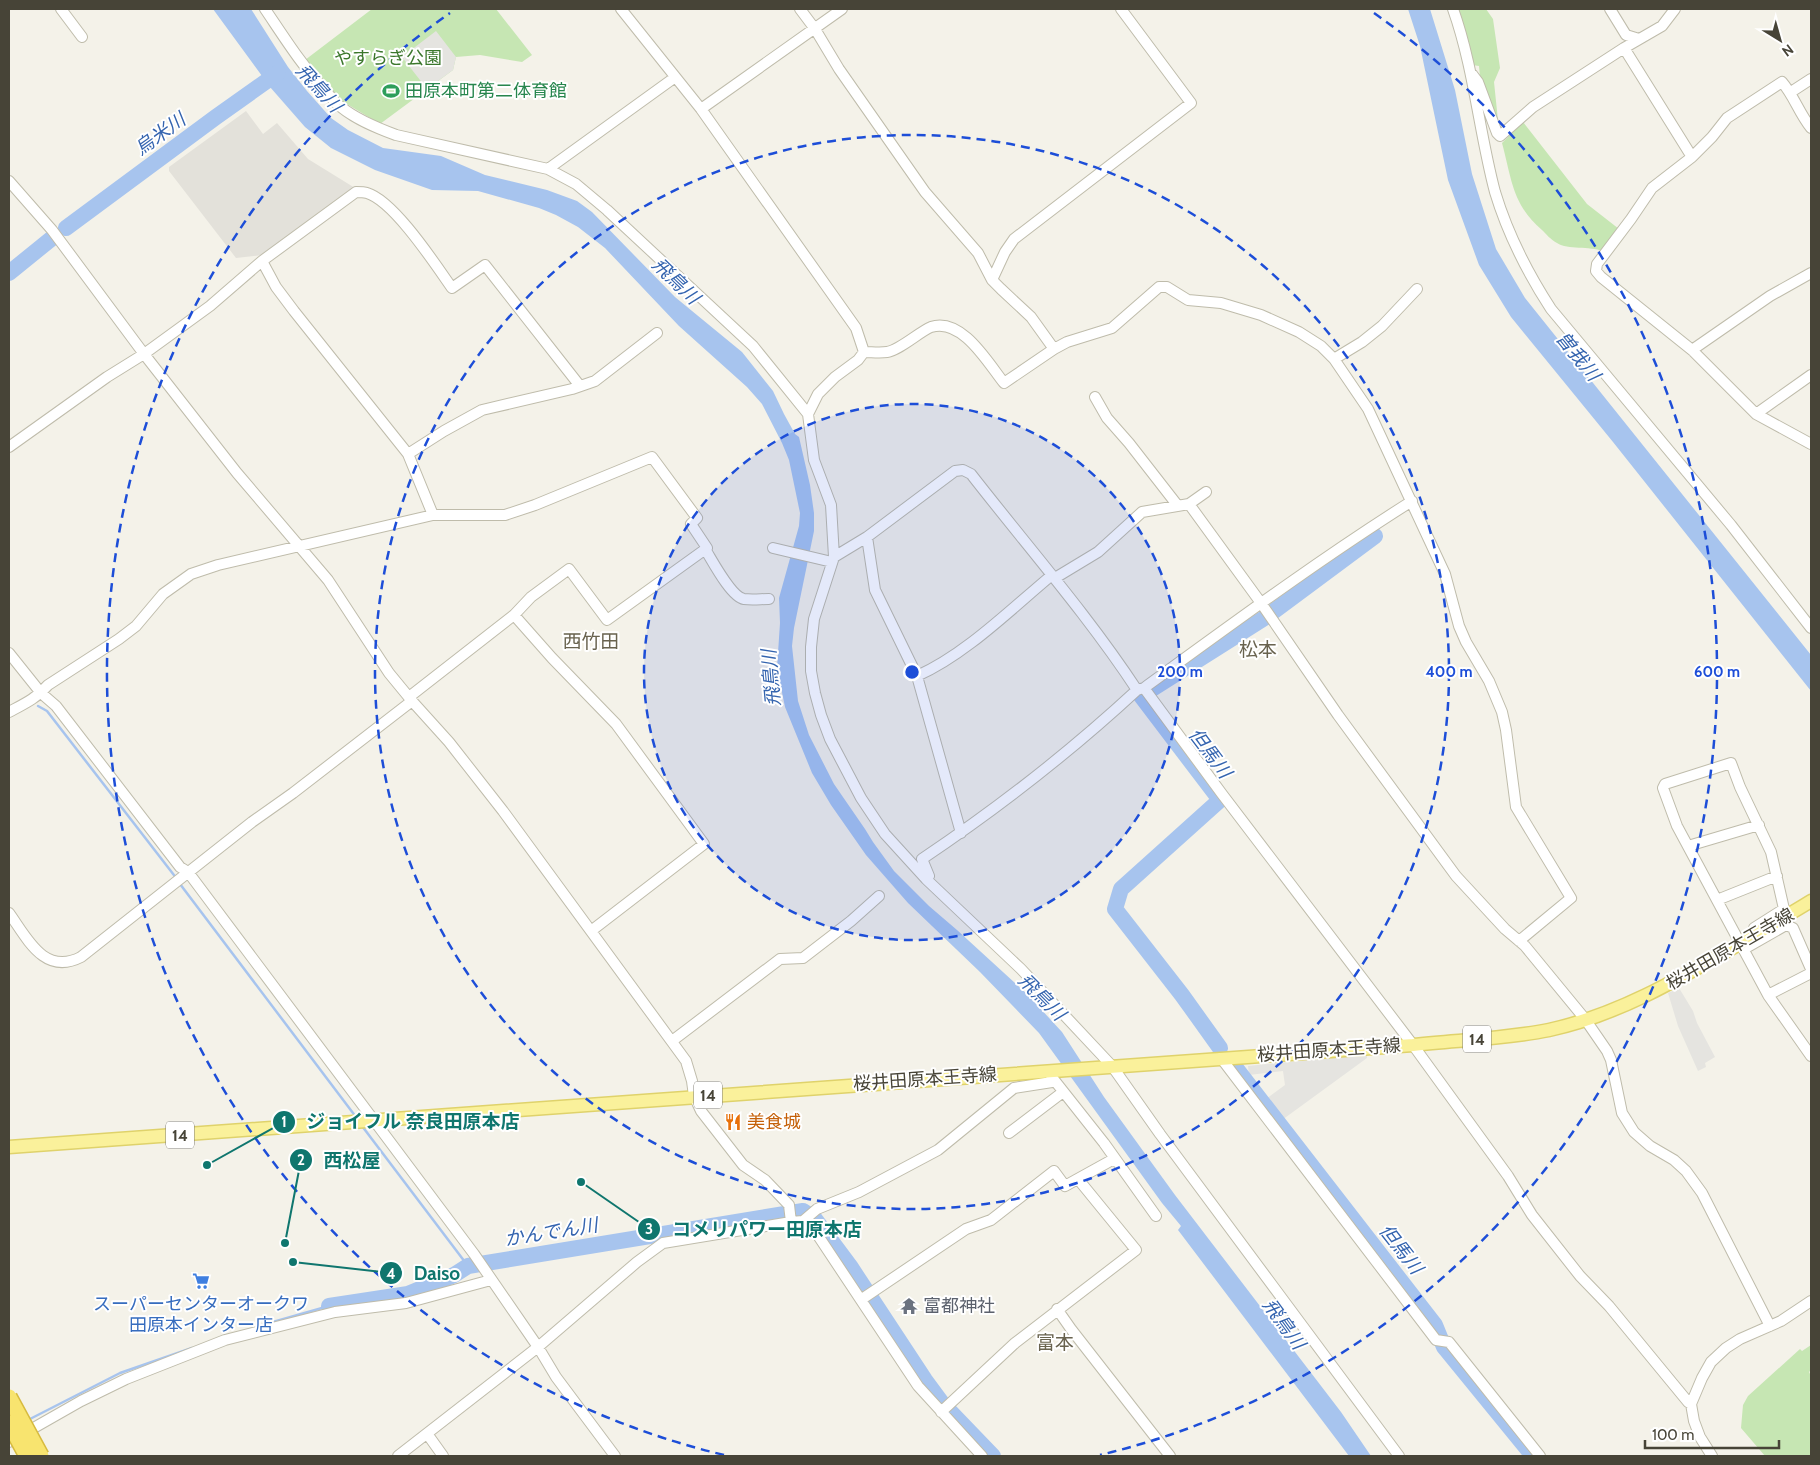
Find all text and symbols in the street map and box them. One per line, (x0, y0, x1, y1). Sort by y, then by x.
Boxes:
north arrow (1755, 15, 1805, 65)
text: N (1778, 40, 1797, 61)
park label: やすらぎ公園 (334, 47, 442, 69)
water label: 飛鳥川 (291, 59, 348, 118)
place label: 田原本町第二体育館 (405, 80, 567, 102)
sports icon: 田原本町第二体育館 (381, 81, 401, 101)
water label: 烏米川 (130, 107, 191, 160)
water label: 飛鳥川 (648, 253, 706, 310)
water label: 曽我川 (1551, 327, 1606, 387)
district label: 西竹田 (562, 630, 620, 653)
district label: 松本 (1239, 638, 1277, 661)
water label: 飛鳥川 (757, 647, 785, 707)
centre of rings (903, 663, 921, 681)
text: 200 m (1157, 663, 1203, 681)
text: 400 m (1426, 663, 1472, 681)
text: 600 m (1694, 663, 1740, 681)
water label: 但馬川 (1184, 723, 1238, 784)
street label: 桜井田原本王寺線 (1662, 903, 1798, 995)
water label: 飛鳥川 (1014, 969, 1072, 1027)
road number: 14 (1463, 1026, 1491, 1052)
street label: 桜井田原本王寺線 (1256, 1034, 1402, 1066)
street label: 桜井田原本王寺線 (852, 1063, 998, 1095)
road number: 14 (694, 1082, 722, 1108)
callout: ジョイフル 奈良田原本店 (271, 1105, 529, 1139)
text: ジョイフル 奈良田原本店 (306, 1110, 520, 1133)
place label: 美食城 (747, 1111, 801, 1133)
restaurant icon: 美食城 (723, 1112, 743, 1132)
text: 1 (281, 1113, 287, 1131)
road number: 14 (166, 1122, 194, 1148)
callout: 西松屋 (289, 1143, 391, 1177)
text: 西松屋 (323, 1149, 381, 1172)
text: 2 (297, 1151, 305, 1169)
callout: コメリパワー田原本店 (637, 1212, 872, 1246)
water label: かんでん川 (503, 1213, 601, 1251)
text: コメリパワー田原本店 (672, 1218, 862, 1241)
water label: 但馬川 (1374, 1219, 1429, 1280)
text: 3 (645, 1220, 653, 1238)
callout: Daiso (378, 1256, 470, 1290)
text: Daiso (414, 1262, 460, 1285)
text: 4 (386, 1265, 396, 1283)
supermarket icon: スーパーセンターオークワ 田原本インター店 (191, 1271, 211, 1291)
place label: スーパーセンターオークワ 田原本インター店 (93, 1293, 309, 1336)
water label: 飛鳥川 (1258, 1294, 1311, 1355)
place label: 富都神社 (923, 1295, 995, 1317)
temple icon: 富都神社 (899, 1296, 919, 1316)
district label: 富本 (1036, 1331, 1074, 1354)
scale bar (1645, 1418, 1779, 1450)
text: 100 m (1652, 1426, 1694, 1444)

